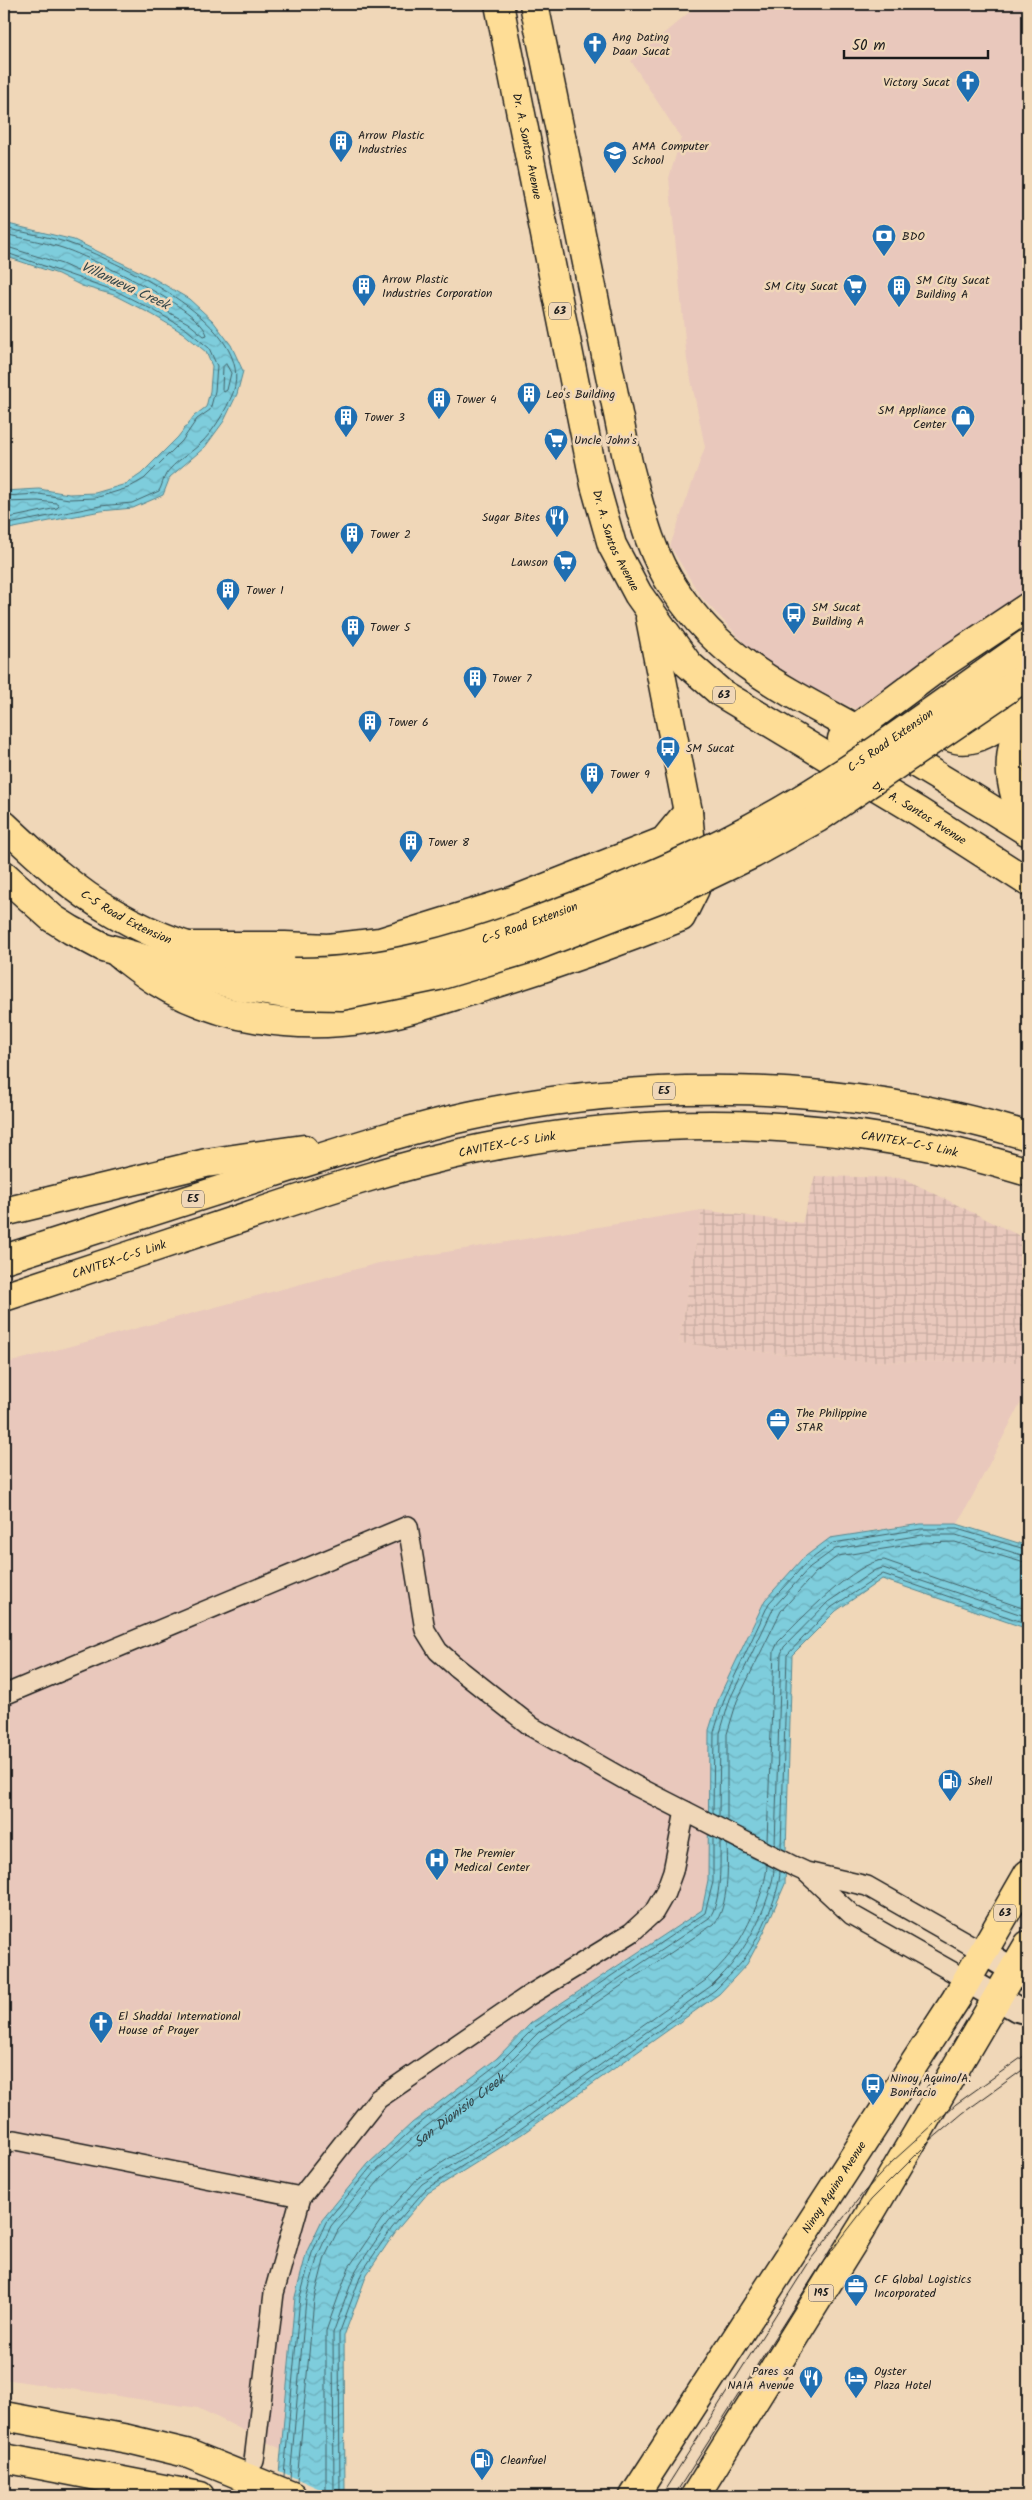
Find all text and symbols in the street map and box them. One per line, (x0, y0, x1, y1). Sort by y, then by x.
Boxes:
place label: Ang Dating Daan Sucat (612, 28, 670, 61)
scale bar (844, 28, 988, 60)
church icon: Ang Dating Daan Sucat (582, 31, 608, 65)
text: 50 m (852, 34, 886, 58)
church icon: Victory Sucat (955, 69, 981, 103)
place label: Victory Sucat (883, 73, 950, 92)
street label: Dr. A. Santos Avenue (507, 91, 547, 202)
place label: Arrow Plastic Industries (358, 126, 425, 159)
building icon: Arrow Plastic Industries (328, 129, 354, 163)
place label: AMA Computer School (632, 137, 710, 170)
school or university icon: AMA Computer School (602, 140, 628, 174)
bank icon: BDO (871, 223, 897, 257)
place label: BDO (902, 227, 925, 246)
water label: Villanueva Creek (77, 256, 175, 317)
place label: Arrow Plastic Industries Corporation (382, 270, 493, 303)
place label: SM City Sucat Building A (916, 271, 990, 304)
building icon: Arrow Plastic Industries Corporation (351, 273, 377, 307)
supermarket icon: SM City Sucat (842, 273, 868, 307)
building icon: SM City Sucat Building A (886, 274, 912, 308)
place label: SM City Sucat (764, 277, 838, 296)
road number: 63 (549, 302, 571, 320)
building icon: Leo's Building (516, 381, 542, 415)
place label: Leo's Building (546, 385, 616, 404)
building icon: Tower 4 (426, 386, 452, 420)
place label: Tower 4 (456, 390, 497, 409)
place label: SM Appliance Center (878, 401, 947, 434)
building icon: Tower 3 (333, 404, 359, 438)
shop icon: SM Appliance Center (950, 404, 976, 438)
place label: Tower 3 (364, 408, 405, 427)
supermarket icon: Uncle John's (543, 427, 569, 461)
place label: Uncle John's (574, 431, 637, 450)
street label: Dr. A. Santos Avenue (587, 488, 645, 595)
restaurant icon: Sugar Bites (544, 504, 570, 538)
place label: Sugar Bites (482, 508, 540, 527)
building icon: Tower 2 (339, 521, 365, 555)
place label: Tower 2 (370, 525, 411, 544)
supermarket icon: Lawson (552, 549, 578, 583)
place label: Lawson (511, 553, 548, 572)
building icon: Tower 1 (215, 577, 241, 611)
place label: Tower 1 (246, 581, 284, 600)
place label: SM Sucat Building A (812, 598, 864, 631)
bus stop icon: SM Sucat Building A (781, 601, 807, 635)
building icon: Tower 5 (340, 614, 366, 648)
place label: Tower 5 (370, 618, 412, 637)
building icon: Tower 7 (462, 665, 488, 699)
place label: Tower 7 (492, 669, 532, 688)
road number: 63 (713, 686, 735, 704)
street label: C-5 Road Extension (843, 703, 938, 777)
building icon: Tower 6 (357, 709, 383, 743)
place label: Tower 6 (388, 713, 429, 732)
bus stop icon: SM Sucat (655, 735, 681, 769)
place label: SM Sucat (686, 739, 735, 758)
building icon: Tower 9 (579, 761, 605, 795)
place label: Tower 9 (610, 765, 650, 784)
street label: Dr. A. Santos Avenue (868, 776, 971, 850)
building icon: Tower 8 (398, 829, 424, 863)
place label: Tower 8 (428, 833, 470, 852)
street label: C-5 Road Extension (77, 885, 175, 949)
street label: C-5 Road Extension (479, 897, 581, 949)
road number: E5 (653, 1082, 675, 1100)
street label: CAVITEX–C-5 Link (456, 1126, 557, 1163)
street label: CAVITEX–C-5 Link (860, 1126, 960, 1162)
road number: E5 (182, 1190, 204, 1208)
street label: CAVITEX–C-5 Link (69, 1235, 169, 1284)
place label: The Philippine STAR (796, 1404, 867, 1437)
office icon: The Philippine STAR (765, 1407, 791, 1441)
fuel station icon: Shell (937, 1768, 963, 1802)
place label: Shell (968, 1772, 992, 1791)
place label: The Premier Medical Center (454, 1844, 530, 1877)
hospital icon: The Premier Medical Center (424, 1847, 450, 1881)
road number: 63 (994, 1905, 1016, 1922)
place label: El Shaddai International House of Prayer (118, 2007, 241, 2040)
church icon: El Shaddai International House of Prayer (88, 2010, 114, 2044)
water label: San Dionisio Creek (409, 2067, 512, 2153)
place label: Ninoy Aquino/A. Bonifacio (890, 2069, 971, 2102)
bus stop icon: Ninoy Aquino/A. Bonifacio (860, 2072, 886, 2106)
street label: Ninoy Aquino Avenue (797, 2137, 871, 2237)
place label: CF Global Logistics Incorporated (874, 2270, 971, 2303)
office icon: CF Global Logistics Incorporated (843, 2273, 869, 2307)
road number: 195 (808, 2284, 834, 2302)
place label: Pares sa NAIA Avenue (727, 2362, 795, 2395)
place label: Oyster Plaza Hotel (874, 2362, 931, 2395)
restaurant icon: Pares sa NAIA Avenue (798, 2365, 824, 2399)
hotel icon: Oyster Plaza Hotel (843, 2365, 869, 2399)
fuel station icon: Cleanfuel (469, 2447, 495, 2481)
place label: Cleanfuel (500, 2451, 546, 2470)

